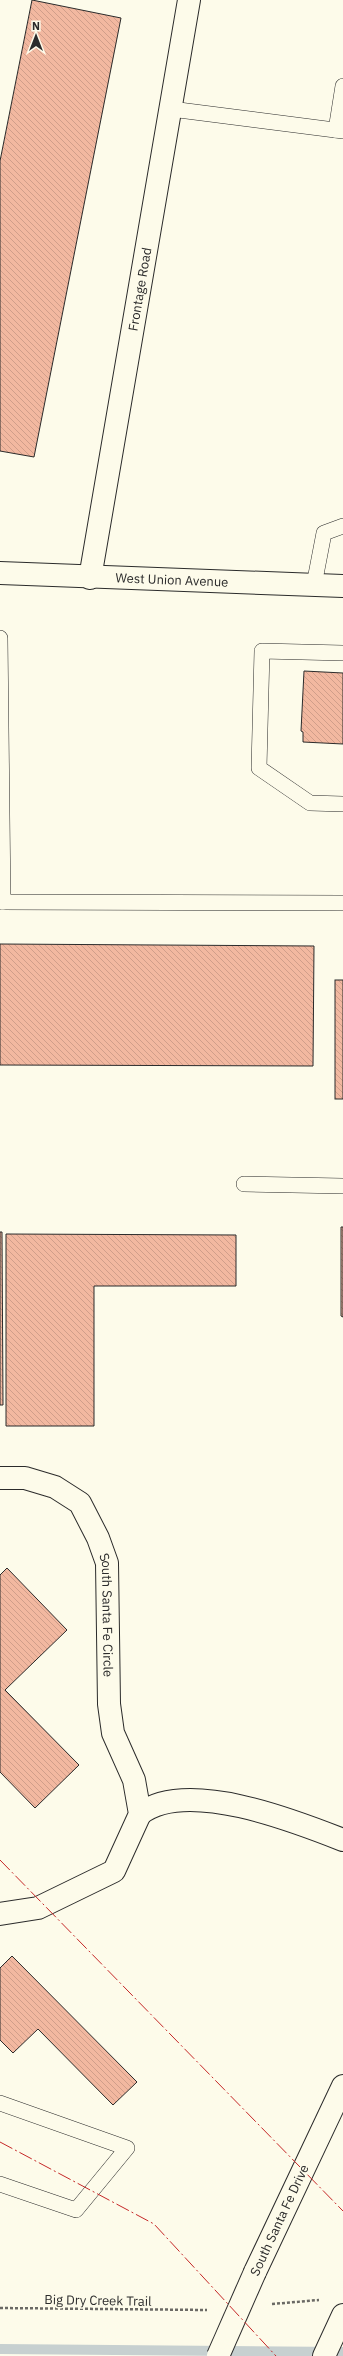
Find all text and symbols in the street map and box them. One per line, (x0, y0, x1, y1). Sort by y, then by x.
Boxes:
north arrow (16, 16, 56, 56)
text: N (32, 19, 40, 33)
street label: Frontage Road (124, 246, 155, 333)
street label: West Union Avenue (115, 569, 229, 591)
street label: South Santa Fe Circle (95, 1551, 117, 1677)
street label: South Santa Fe Drive (246, 2162, 313, 2279)
street label: Big Dry Creek Trail (44, 2291, 152, 2310)

